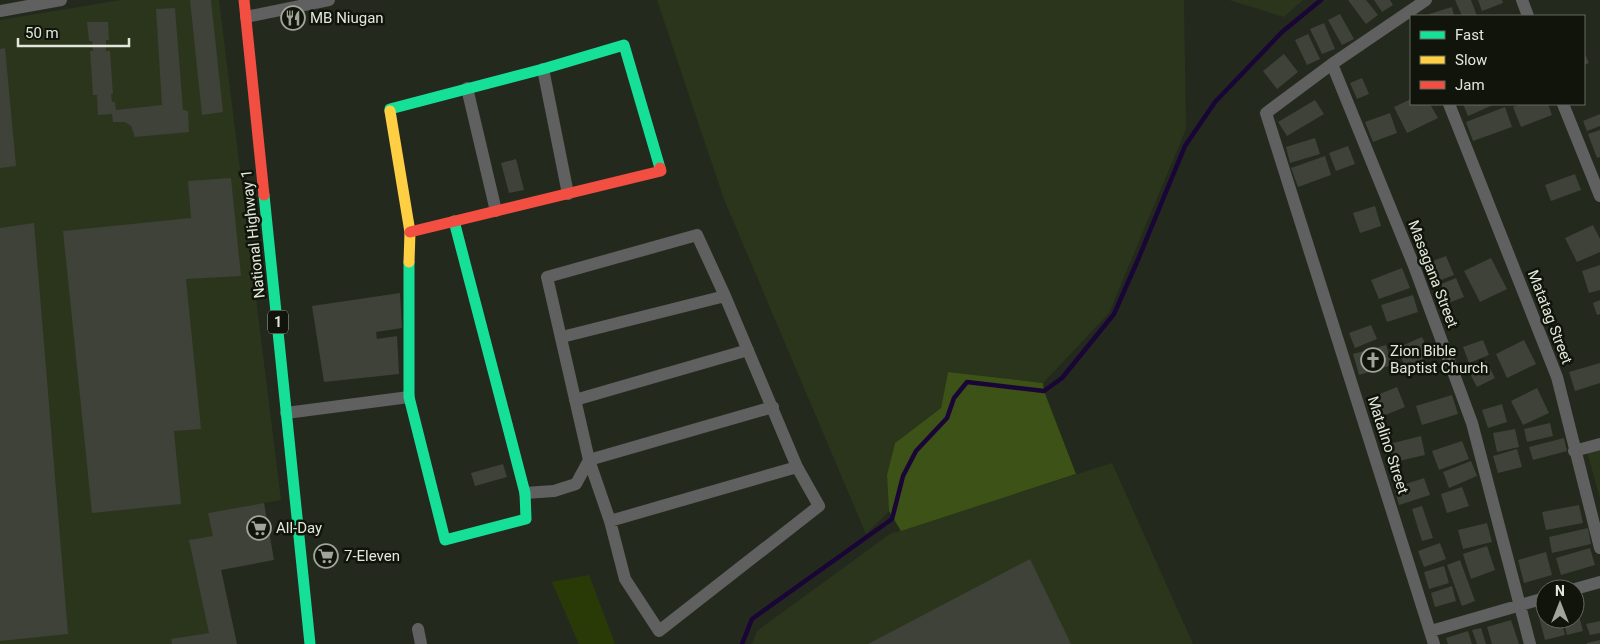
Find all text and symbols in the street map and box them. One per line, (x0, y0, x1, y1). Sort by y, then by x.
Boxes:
restaurant icon: MB Niugan (280, 5, 306, 31)
place label: MB Niugan (310, 9, 384, 27)
scale bar (18, 15, 129, 47)
legend (1410, 15, 1585, 105)
text: 50 m (25, 24, 59, 42)
text: Fast (1455, 26, 1484, 44)
text: Slow (1455, 51, 1487, 69)
text: Jam (1455, 76, 1485, 94)
street label: National Highway 1 (237, 169, 269, 299)
street label: Masagana Street (1404, 218, 1462, 330)
street label: Matatag Street (1524, 268, 1576, 367)
road number: 1 (268, 311, 288, 334)
place label: Zion Bible Baptist Church (1390, 342, 1488, 377)
church icon: Zion Bible Baptist Church (1360, 347, 1386, 373)
street label: Matalino Street (1364, 394, 1412, 496)
supermarket icon: All-Day (246, 515, 272, 541)
place label: All-Day (276, 519, 322, 537)
supermarket icon: 7-Eleven (313, 543, 339, 569)
place label: 7-Eleven (344, 547, 400, 565)
north arrow (1535, 579, 1585, 629)
text: N (1555, 583, 1565, 599)

